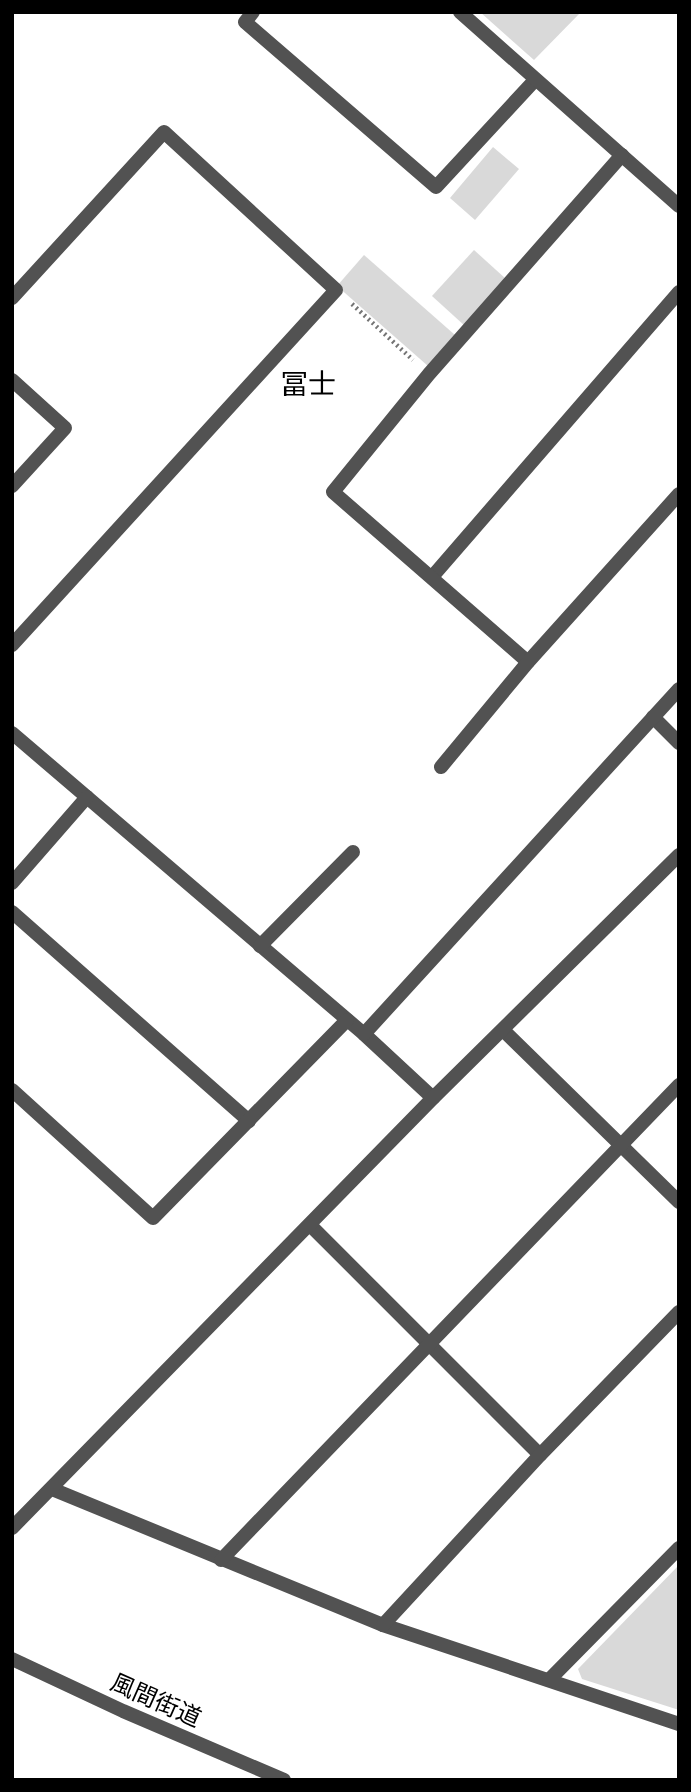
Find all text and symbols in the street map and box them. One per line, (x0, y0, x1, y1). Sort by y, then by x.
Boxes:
district label: 冨士 (280, 369, 336, 400)
street label: 風間街道 (107, 1668, 205, 1732)

